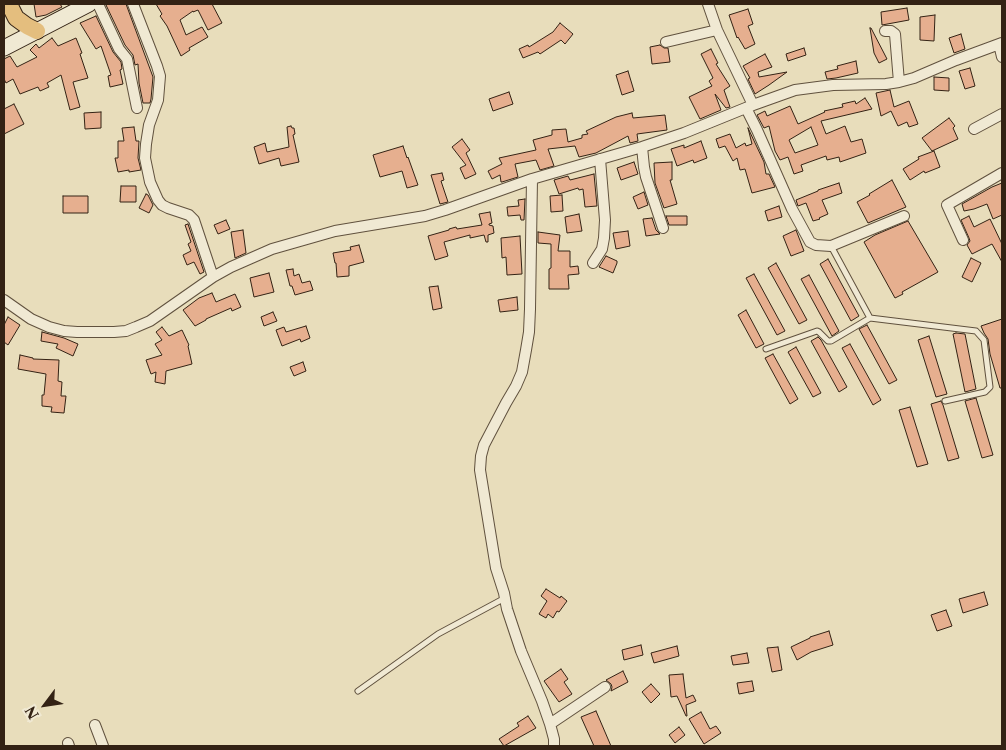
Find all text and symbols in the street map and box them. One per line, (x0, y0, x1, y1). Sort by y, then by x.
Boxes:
north arrow (20, 680, 70, 730)
text: N (21, 703, 43, 723)

